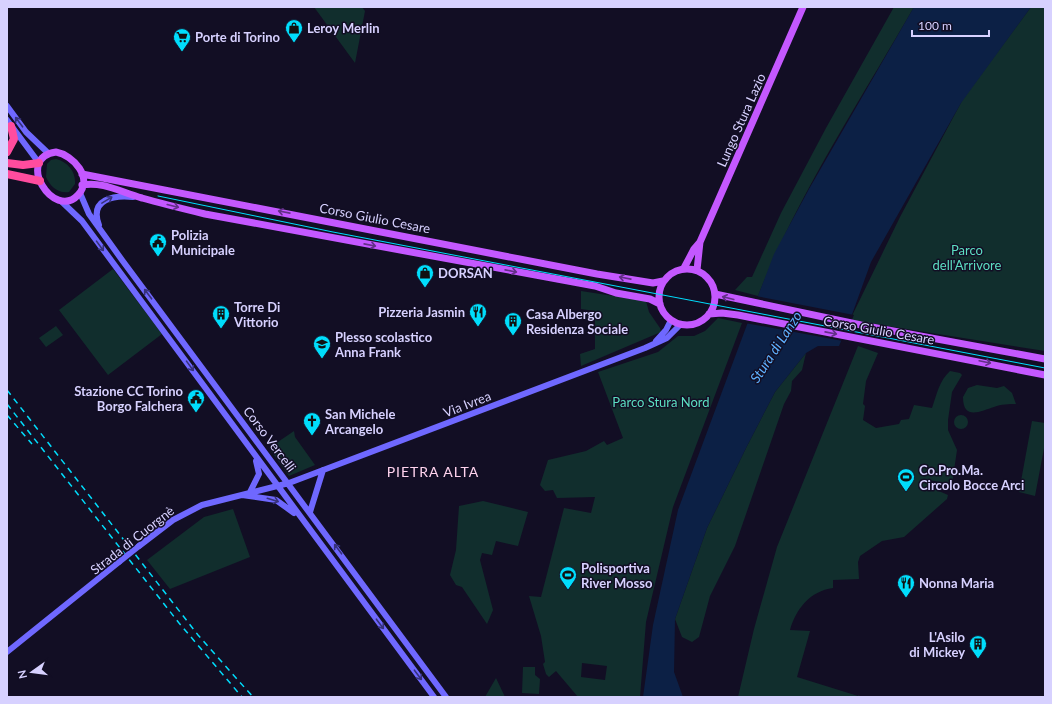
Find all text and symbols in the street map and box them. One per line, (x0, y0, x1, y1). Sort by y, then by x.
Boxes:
scale bar (912, 12, 989, 38)
shop icon: Leroy Merlin (284, 18, 304, 43)
text: 100 m (918, 18, 952, 33)
place label: Leroy Merlin (307, 20, 380, 36)
supermarket icon: Porte di Torino (172, 27, 192, 52)
place label: Porte di Torino (195, 29, 281, 45)
street label: Lungo Stura Lazio (713, 71, 769, 169)
one-way arrow (15, 117, 23, 128)
one-way arrow (102, 195, 113, 204)
street label: Corso Giulio Cesare (318, 199, 432, 237)
one-way arrow (167, 203, 180, 211)
one-way arrow (278, 208, 291, 216)
place label: Polizia Municipale (171, 227, 235, 258)
public building icon: Polizia Municipale (148, 232, 168, 257)
one-way arrow (96, 240, 104, 251)
one-way arrow (363, 241, 376, 249)
park label: Parco dell'Arrivore (933, 242, 1002, 273)
shop icon: DORSAN (415, 263, 435, 288)
place label: DORSAN (438, 265, 493, 281)
one-way arrow (505, 267, 518, 275)
one-way arrow (619, 273, 632, 281)
one-way arrow (144, 289, 152, 300)
one-way arrow (722, 293, 735, 301)
place label: Torre Di Vittorio (233, 299, 280, 330)
restaurant icon: Pizzeria Jasmin (468, 302, 488, 327)
building icon: Torre Di Vittorio (211, 304, 231, 329)
place label: Pizzeria Jasmin (378, 304, 465, 320)
place label: Casa Albergo Residenza Sociale (526, 306, 628, 337)
water label: Stura di Lanzo (746, 308, 805, 386)
building icon: Casa Albergo Residenza Sociale (503, 311, 523, 336)
street label: Corso Giulio Cesare (822, 312, 936, 348)
place label: Plesso scolastico Anna Frank (334, 329, 433, 360)
one-way arrow (824, 329, 837, 337)
school or university icon: Plesso scolastico Anna Frank (312, 334, 332, 359)
one-way arrow (978, 359, 991, 367)
one-way arrow (186, 360, 194, 371)
place label: Stazione CC Torino Borgo Falchera (74, 383, 184, 414)
public building icon: Stazione CC Torino Borgo Falchera (186, 388, 206, 413)
street label: Via Ivrea (441, 388, 493, 420)
park label: Parco Stura Nord (612, 394, 710, 410)
street label: Corso Vercelli (240, 403, 300, 475)
place label: San Michele Arcangelo (324, 406, 395, 437)
church icon: San Michele Arcangelo (302, 411, 322, 436)
place label: Co.Pro.Ma. Circolo Bocce Arci (919, 462, 1024, 493)
district label: PIETRA ALTA (387, 463, 479, 480)
sports icon: Co.Pro.Ma. Circolo Bocce Arci (896, 467, 916, 492)
one-way arrow (267, 497, 280, 504)
street label: Strada di Cuorgnè (87, 502, 177, 578)
one-way arrow (333, 544, 342, 555)
place label: Polisportiva River Mosso (581, 560, 653, 591)
sports icon: Polisportiva River Mosso (558, 565, 578, 590)
restaurant icon: Nonna Maria (896, 573, 916, 598)
place label: Nonna Maria (919, 575, 994, 591)
one-way arrow (376, 619, 384, 630)
place label: L'Asilo di Mickey (909, 629, 966, 660)
building icon: L'Asilo di Mickey (968, 634, 988, 659)
north arrow (12, 652, 52, 692)
text: N (14, 669, 29, 680)
one-way arrow (413, 670, 422, 681)

